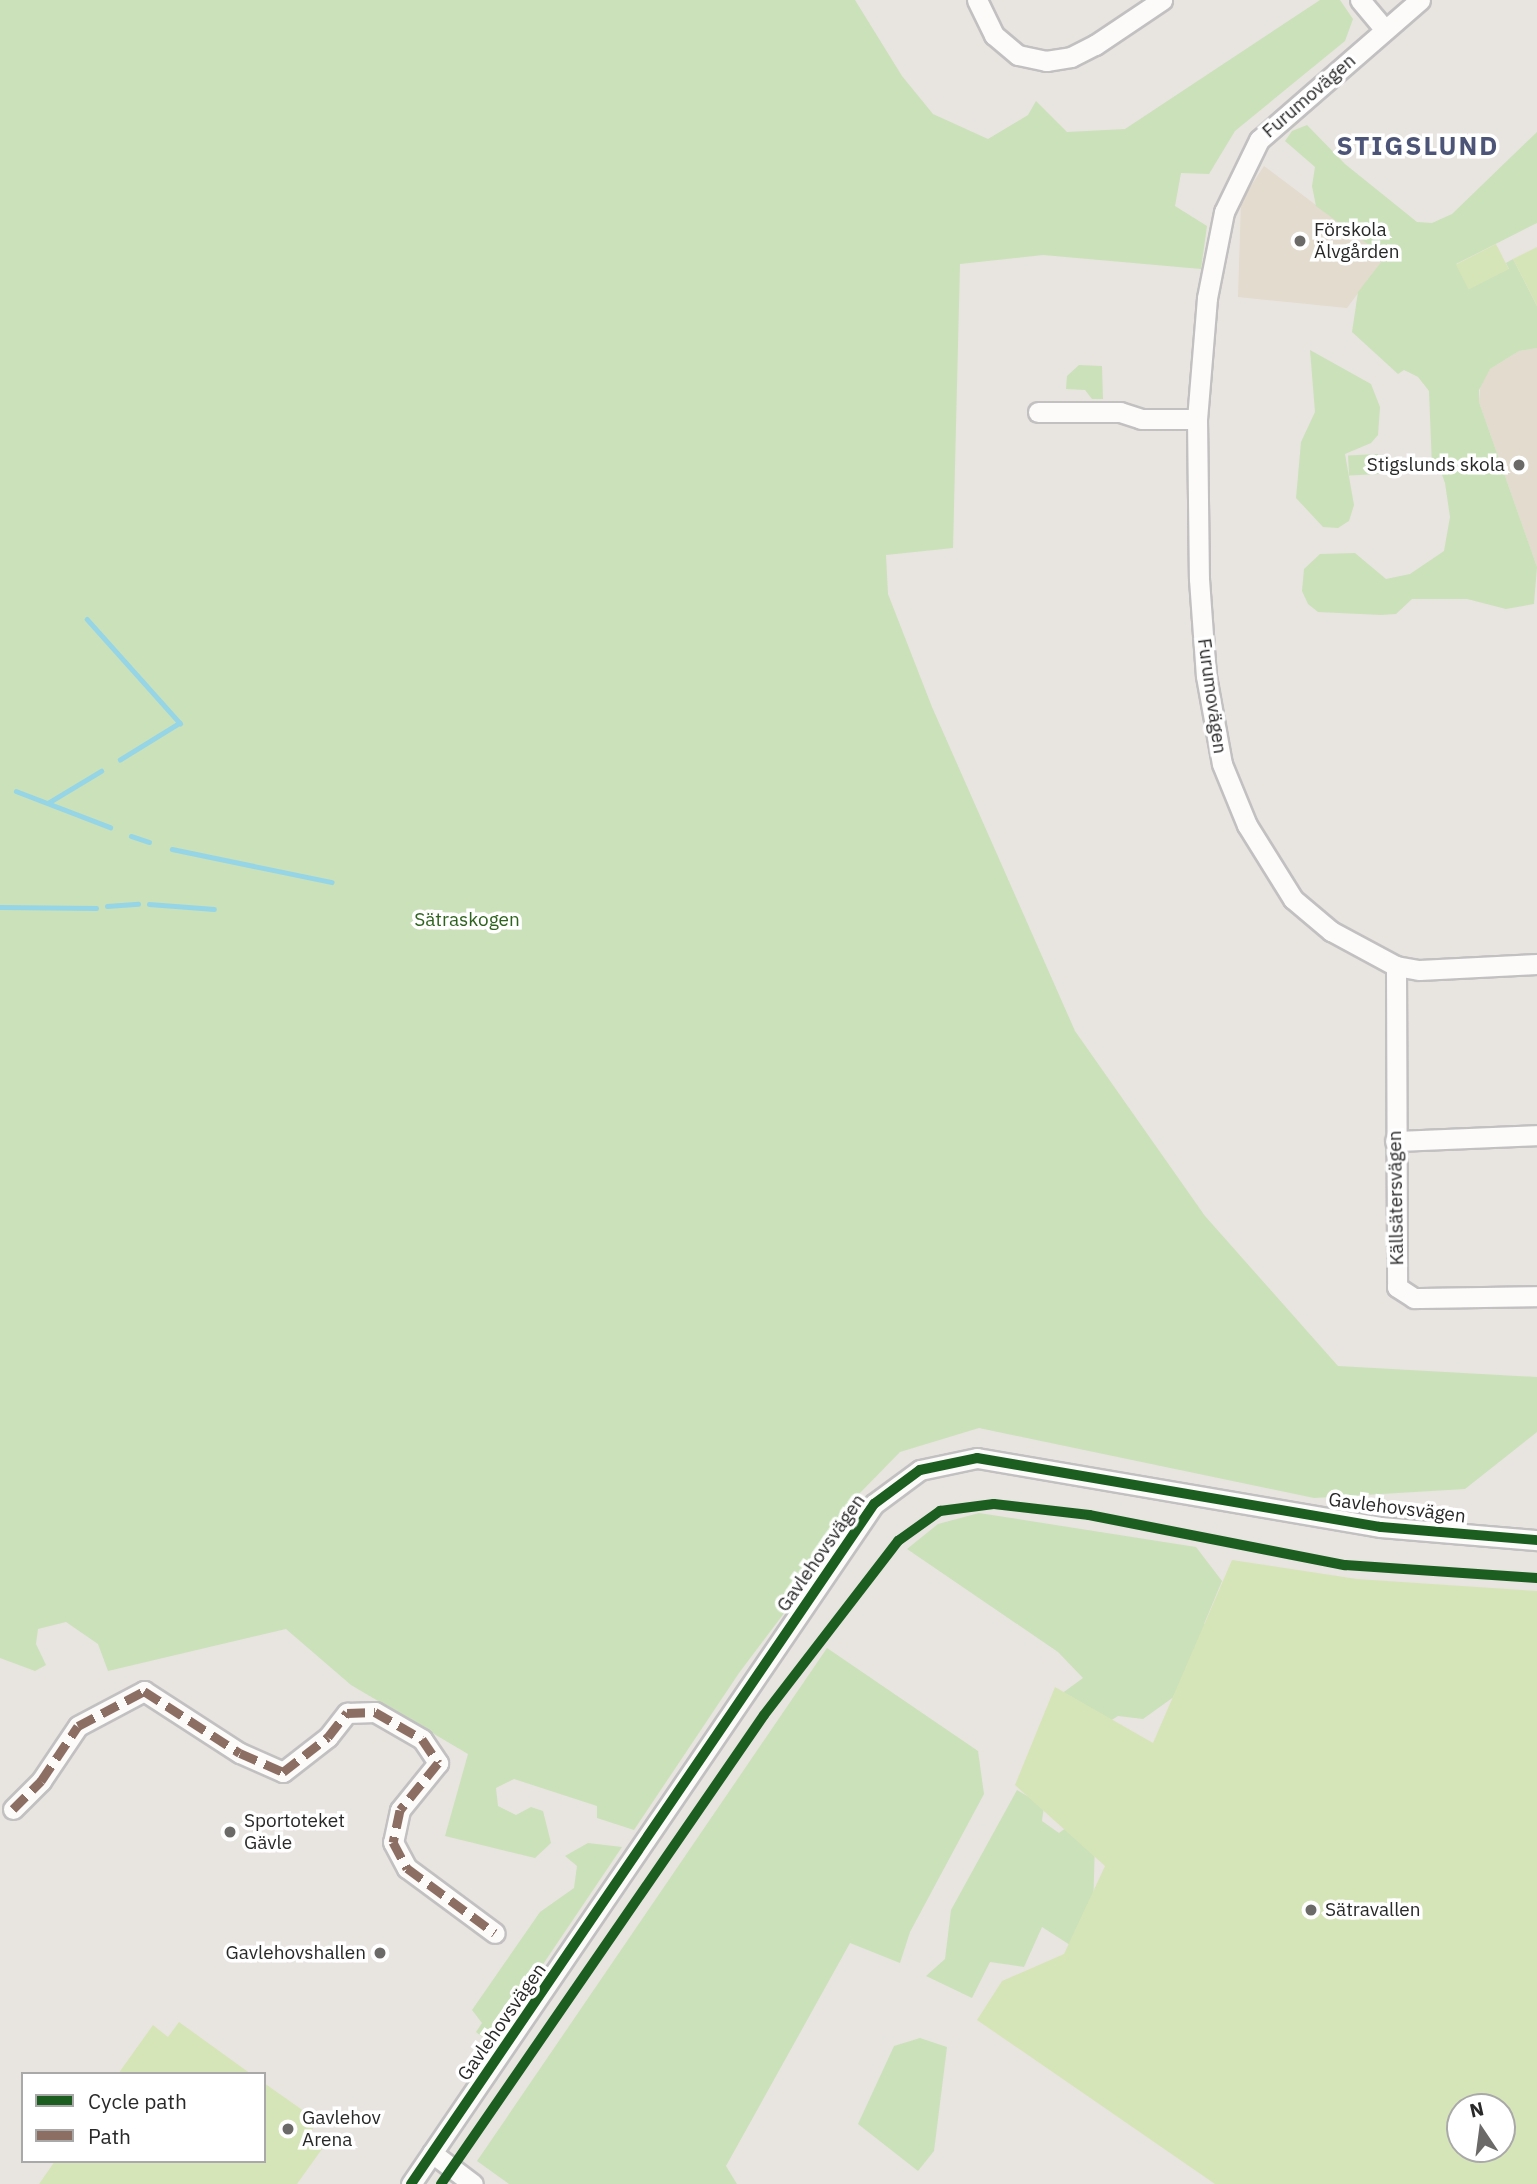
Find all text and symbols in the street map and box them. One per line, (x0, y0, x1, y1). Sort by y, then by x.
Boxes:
street label: Furumovägen (1258, 49, 1360, 143)
district label: STIGSLUND (1338, 130, 1498, 162)
place label: Förskola Älvgården (1314, 219, 1399, 263)
marker: Förskola Älvgården (1292, 233, 1308, 249)
place label: Stigslunds skola (1367, 454, 1505, 476)
marker: Stigslunds skola (1511, 457, 1527, 473)
street label: Furumovägen (1193, 637, 1231, 755)
park label: Sätraskogen (414, 909, 520, 931)
street label: Källsätersvägen (1383, 1130, 1409, 1266)
street label: Gavlehovsvägen (1327, 1488, 1467, 1528)
street label: Gavlehovsvägen (772, 1490, 870, 1616)
place label: Sportoteket Gävle (244, 1810, 345, 1854)
marker: Sportoteket Gävle (222, 1824, 238, 1840)
place label: Sätravallen (1325, 1899, 1421, 1921)
marker: Sätravallen (1303, 1902, 1319, 1918)
place label: Gavlehovshallen (226, 1942, 366, 1964)
marker: Gavlehovshallen (372, 1945, 388, 1961)
street label: Gavlehovsvägen (453, 1959, 551, 2085)
legend (21, 2072, 266, 2163)
text: Cycle path (88, 2087, 187, 2115)
north arrow (1446, 2093, 1516, 2163)
text: N (1467, 2096, 1486, 2123)
place label: Gavlehov Arena (302, 2107, 381, 2151)
marker: Gavlehov Arena (280, 2121, 296, 2137)
text: Path (88, 2122, 131, 2150)

